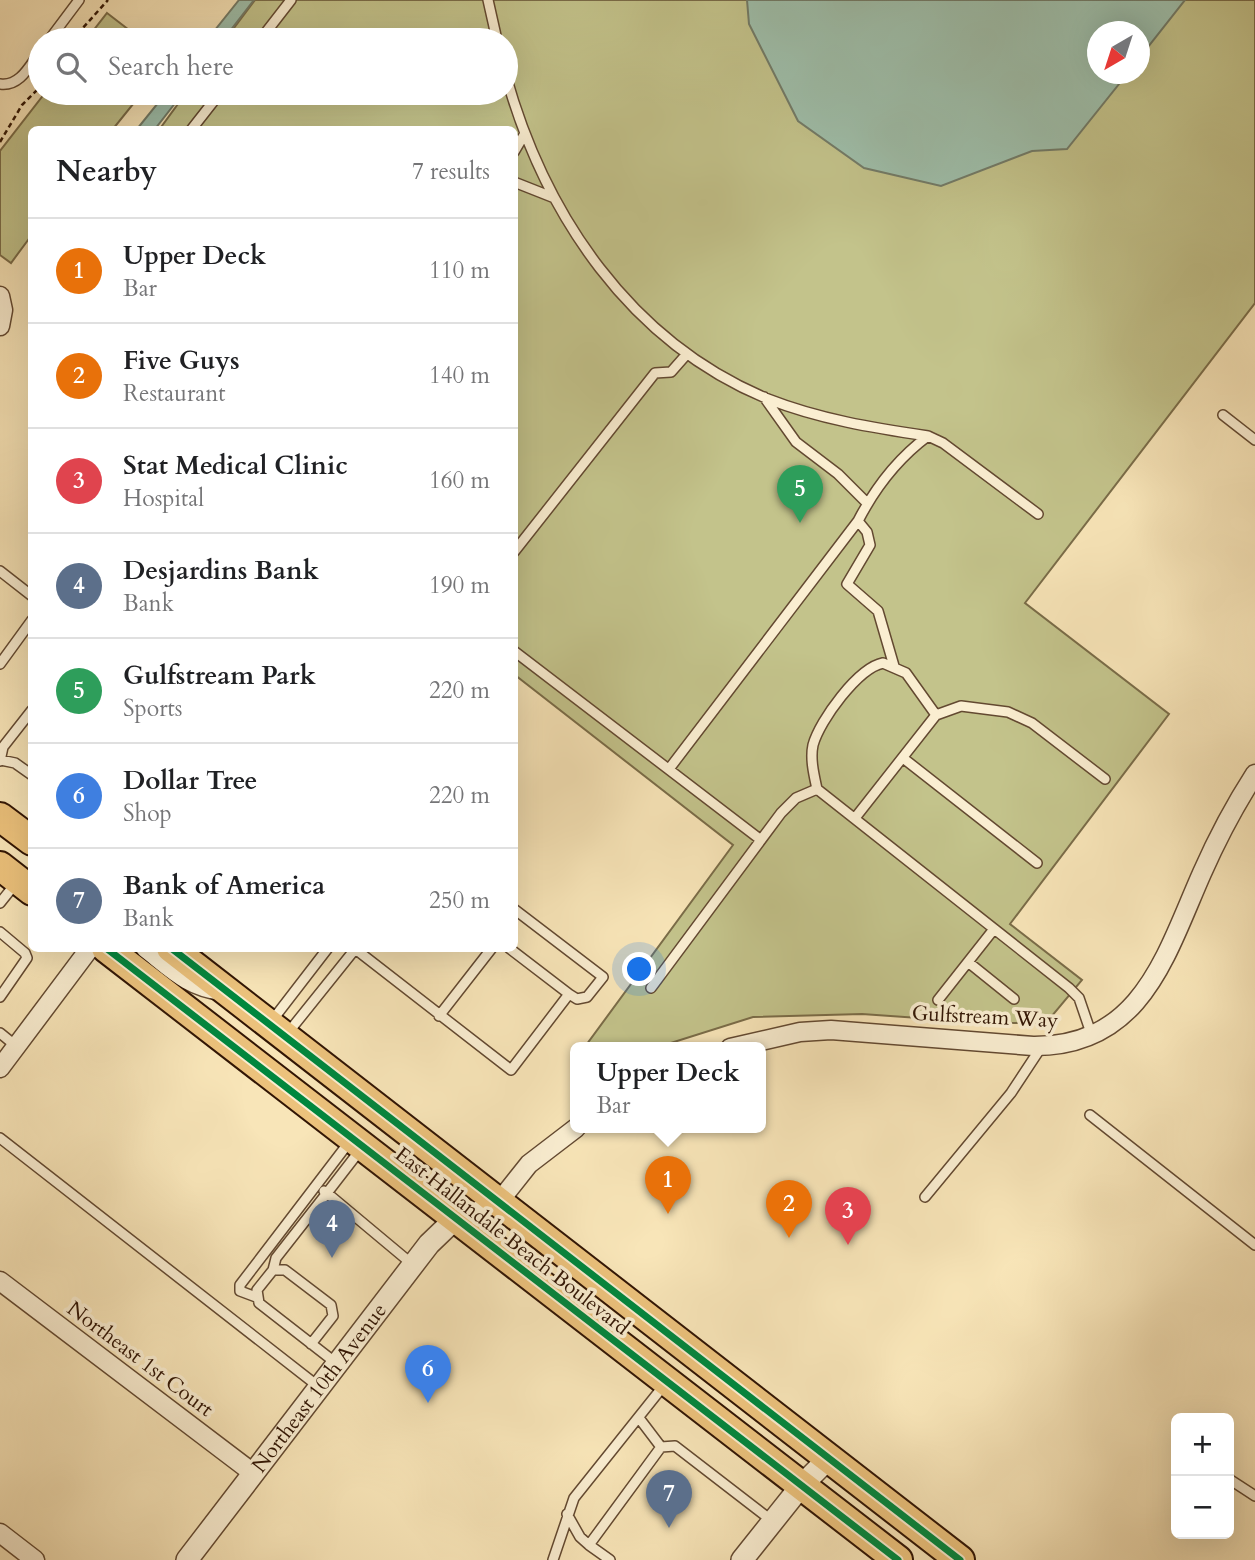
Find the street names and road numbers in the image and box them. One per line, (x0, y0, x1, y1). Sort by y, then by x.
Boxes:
street label: Gulfstream Way (911, 999, 1059, 1035)
street label: East Hallandale Beach Boulevard (389, 1140, 635, 1342)
street label: Northeast 1st Court (61, 1294, 219, 1424)
street label: Northeast 10th Avenue (245, 1297, 393, 1479)

